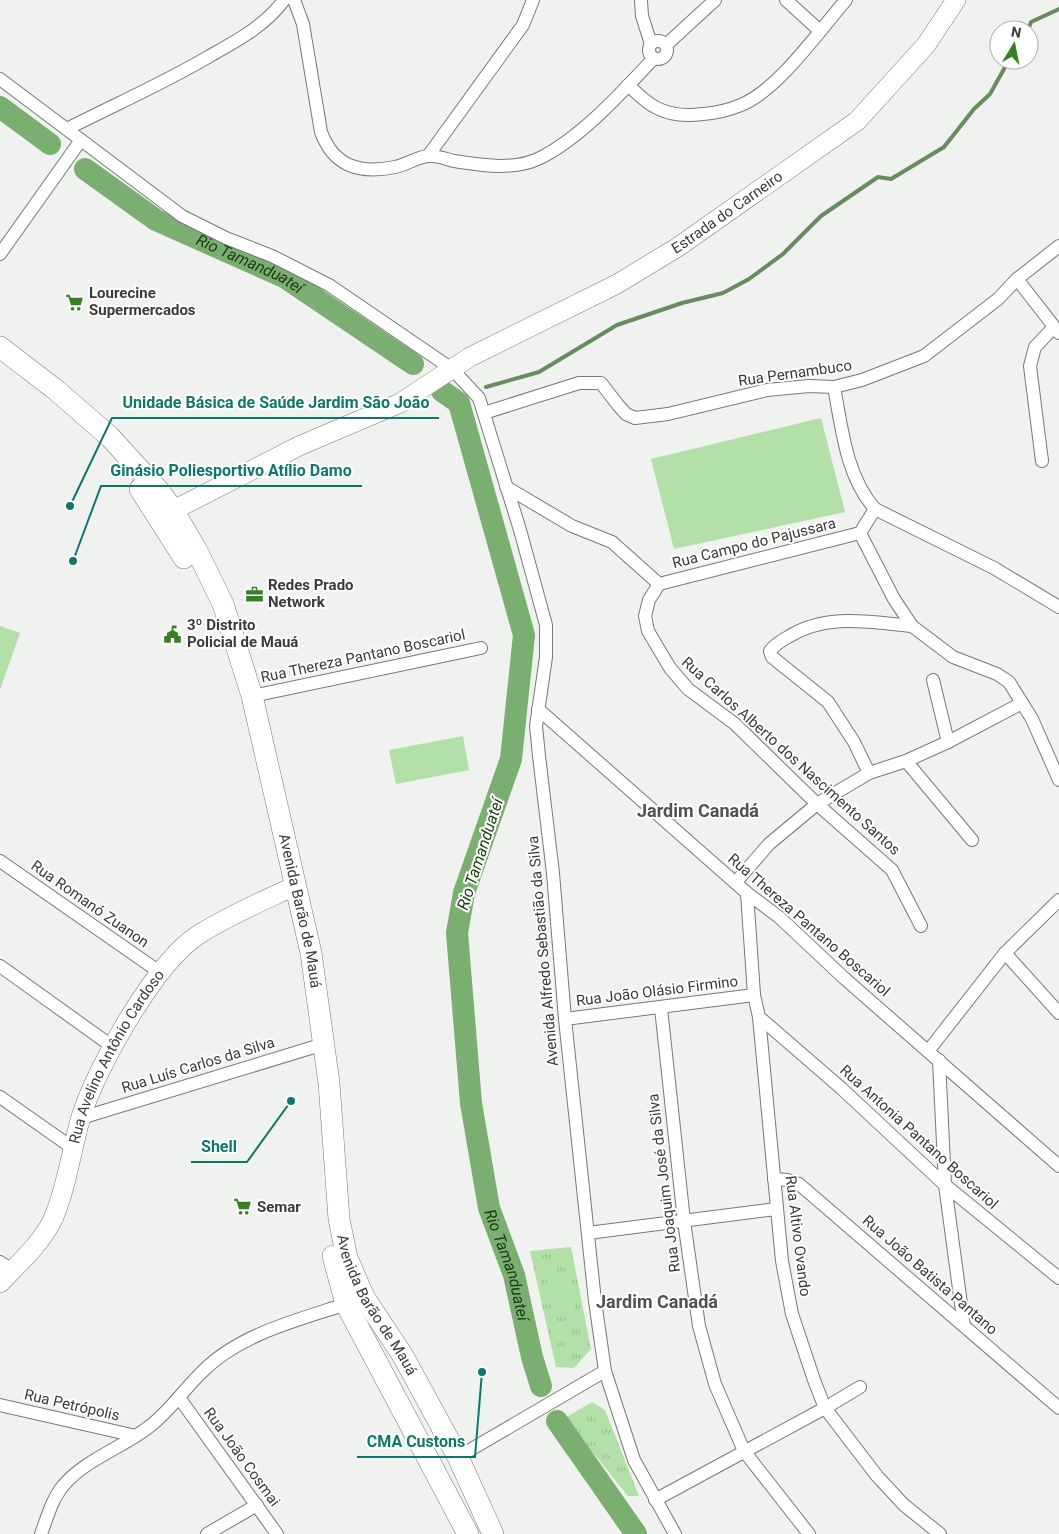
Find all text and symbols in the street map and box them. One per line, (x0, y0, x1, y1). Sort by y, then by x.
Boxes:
north arrow (989, 20, 1039, 70)
text: N (1010, 23, 1023, 41)
street label: Estrada do Carneiro (668, 167, 786, 258)
water label: Rio Tamanduateí (194, 230, 309, 298)
place label: Lourecine Supermercados (89, 284, 196, 319)
supermarket icon: Lourecine Supermercados (65, 292, 85, 312)
street label: Rua Pernambuco (737, 356, 853, 390)
callout: Unidade Básica de Saúde Jardim São João (112, 387, 439, 418)
text: Unidade Básica de Saúde Jardim São João (123, 393, 429, 412)
callout: Ginásio Poliesportivo Atílio Damo (101, 455, 362, 486)
text: Ginásio Poliesportivo Atílio Damo (110, 461, 352, 480)
street label: Rua Campo do Pajussara (670, 514, 838, 572)
place label: Redes Prado Network (268, 576, 354, 611)
office icon: Redes Prado Network (244, 584, 264, 604)
place label: 3º Distrito Policial de Mauá (187, 616, 298, 651)
public building icon: 3º Distrito Policial de Mauá (163, 624, 183, 644)
street label: Rua Thereza Pantano Boscariol (259, 626, 467, 686)
street label: Rua Carlos Alberto dos Nascimento Santos (678, 653, 904, 859)
water label: Rio Tamanduateí (453, 794, 508, 912)
district label: Jardim Canadá (637, 800, 759, 821)
street label: Avenida Barão de Mauá (275, 832, 325, 989)
street label: Avenida Alfredo Sebastião da Silva (524, 835, 562, 1067)
street label: Rua Thereza Pantano Boscariol (724, 850, 894, 1000)
street label: Rua Romanó Zuanon (28, 857, 152, 951)
street label: Rua Avelino Antônio Cardoso (65, 966, 168, 1145)
street label: Rua João Olásio Firmino (575, 972, 739, 1010)
street label: Rua Luís Carlos da Silva (119, 1033, 277, 1097)
street label: Rua Antonia Pantano Boscariol (836, 1061, 1002, 1213)
street label: Rua Joaquim José da Silva (644, 1093, 684, 1273)
callout: Shell (191, 1131, 247, 1162)
text: Shell (201, 1137, 237, 1156)
street label: Rua Altivo Ovando (782, 1174, 814, 1298)
supermarket icon: Semar (233, 1197, 253, 1217)
place label: Semar (257, 1198, 301, 1216)
water label: Rio Tamanduateí (481, 1206, 534, 1325)
street label: Rua João Batista Pantano (859, 1211, 1001, 1339)
street label: Avenida Barão de Mauá (333, 1233, 421, 1378)
district label: Jardim Canadá (596, 1291, 718, 1312)
street label: Rua Petrópolis (23, 1385, 121, 1425)
street label: Rua João Cosmai (200, 1404, 284, 1510)
callout: CMA Custons (357, 1426, 475, 1457)
text: CMA Custons (367, 1432, 465, 1451)

